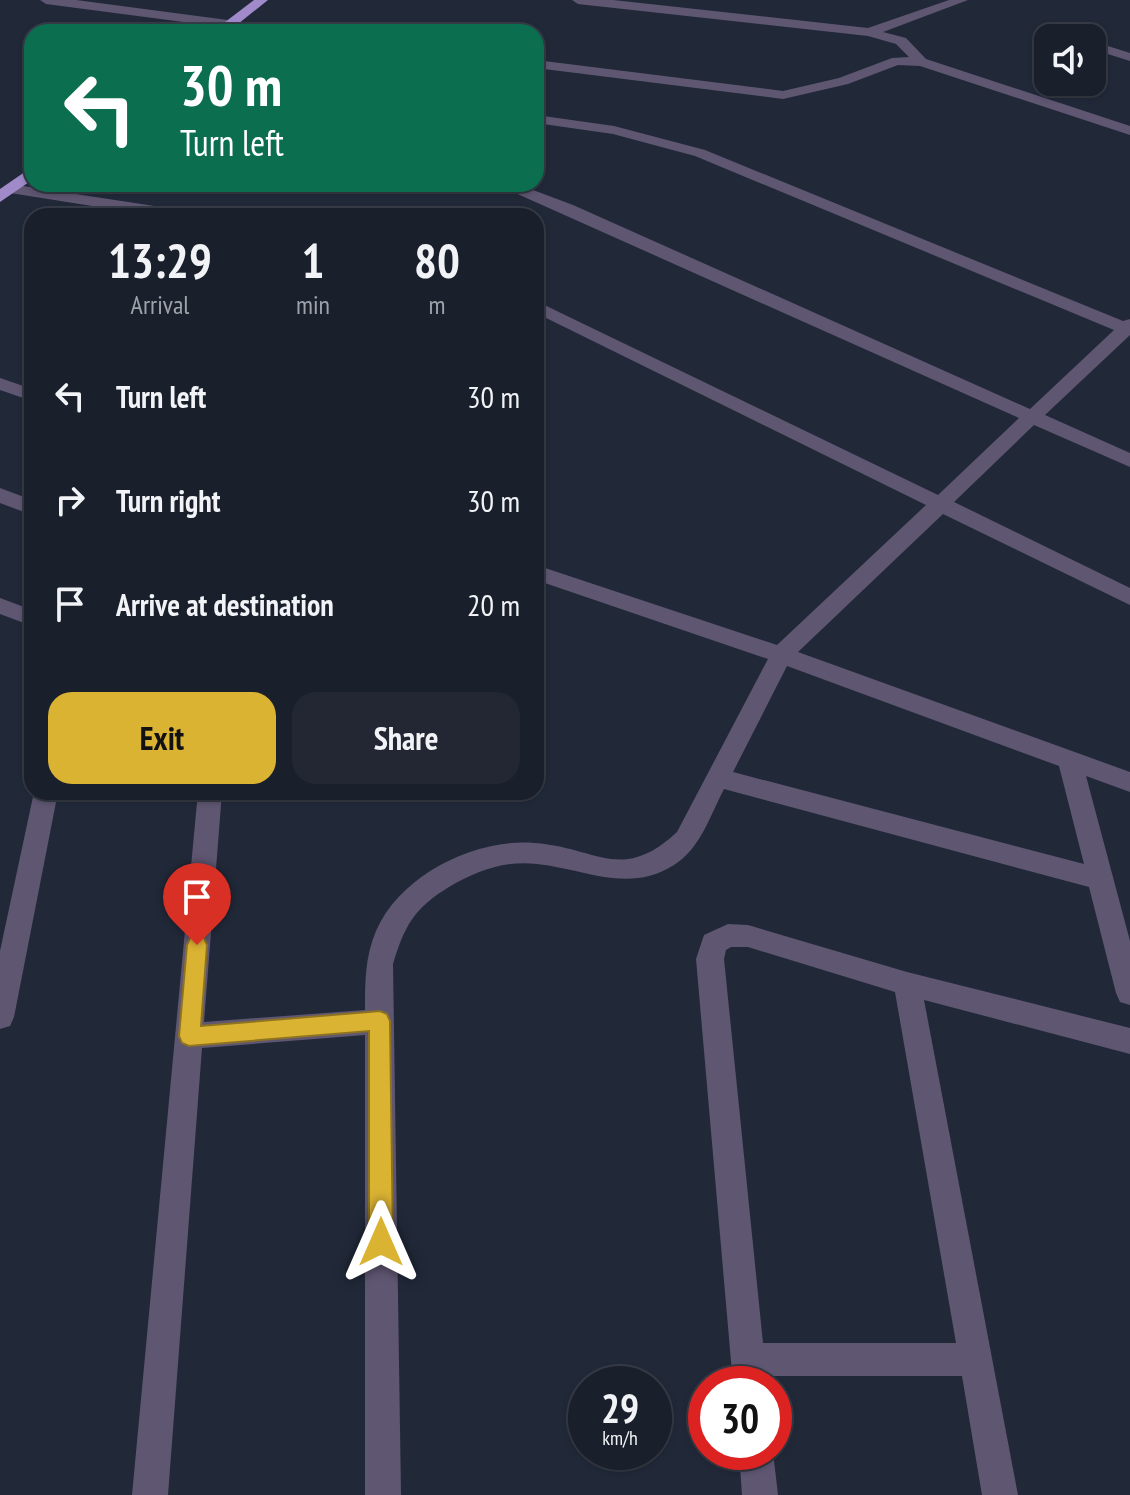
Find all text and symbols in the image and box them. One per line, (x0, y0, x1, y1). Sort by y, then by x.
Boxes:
map controls (1034, 24, 1106, 96)
button: sound (1034, 24, 1106, 96)
text: 30 m (180, 49, 282, 121)
icon: left (48, 56, 152, 160)
text: Turn left (180, 119, 284, 166)
text: 13:29 (108, 229, 212, 291)
text: 1 (301, 229, 324, 291)
text: 80 (414, 229, 460, 291)
text: Arrival (131, 288, 189, 321)
text: min (296, 288, 330, 321)
text: m (428, 288, 445, 321)
icon: left (48, 374, 92, 418)
text: Turn left (116, 377, 206, 416)
text: 30 m (467, 377, 520, 416)
icon: right (48, 478, 92, 522)
text: Turn right (116, 481, 220, 520)
text: 30 m (467, 481, 520, 520)
icon: arrive (48, 582, 92, 626)
text: Arrive at destination (116, 585, 334, 624)
text: 20 m (467, 585, 520, 624)
button: Exit (48, 692, 276, 784)
button: Share (292, 692, 520, 784)
pin (163, 863, 231, 945)
icon: arrive (175, 875, 219, 919)
position arrow (339, 1200, 423, 1284)
speed limit sign: 30 (688, 1366, 792, 1470)
text: 29 (601, 1382, 639, 1434)
text: km/h (602, 1425, 638, 1451)

